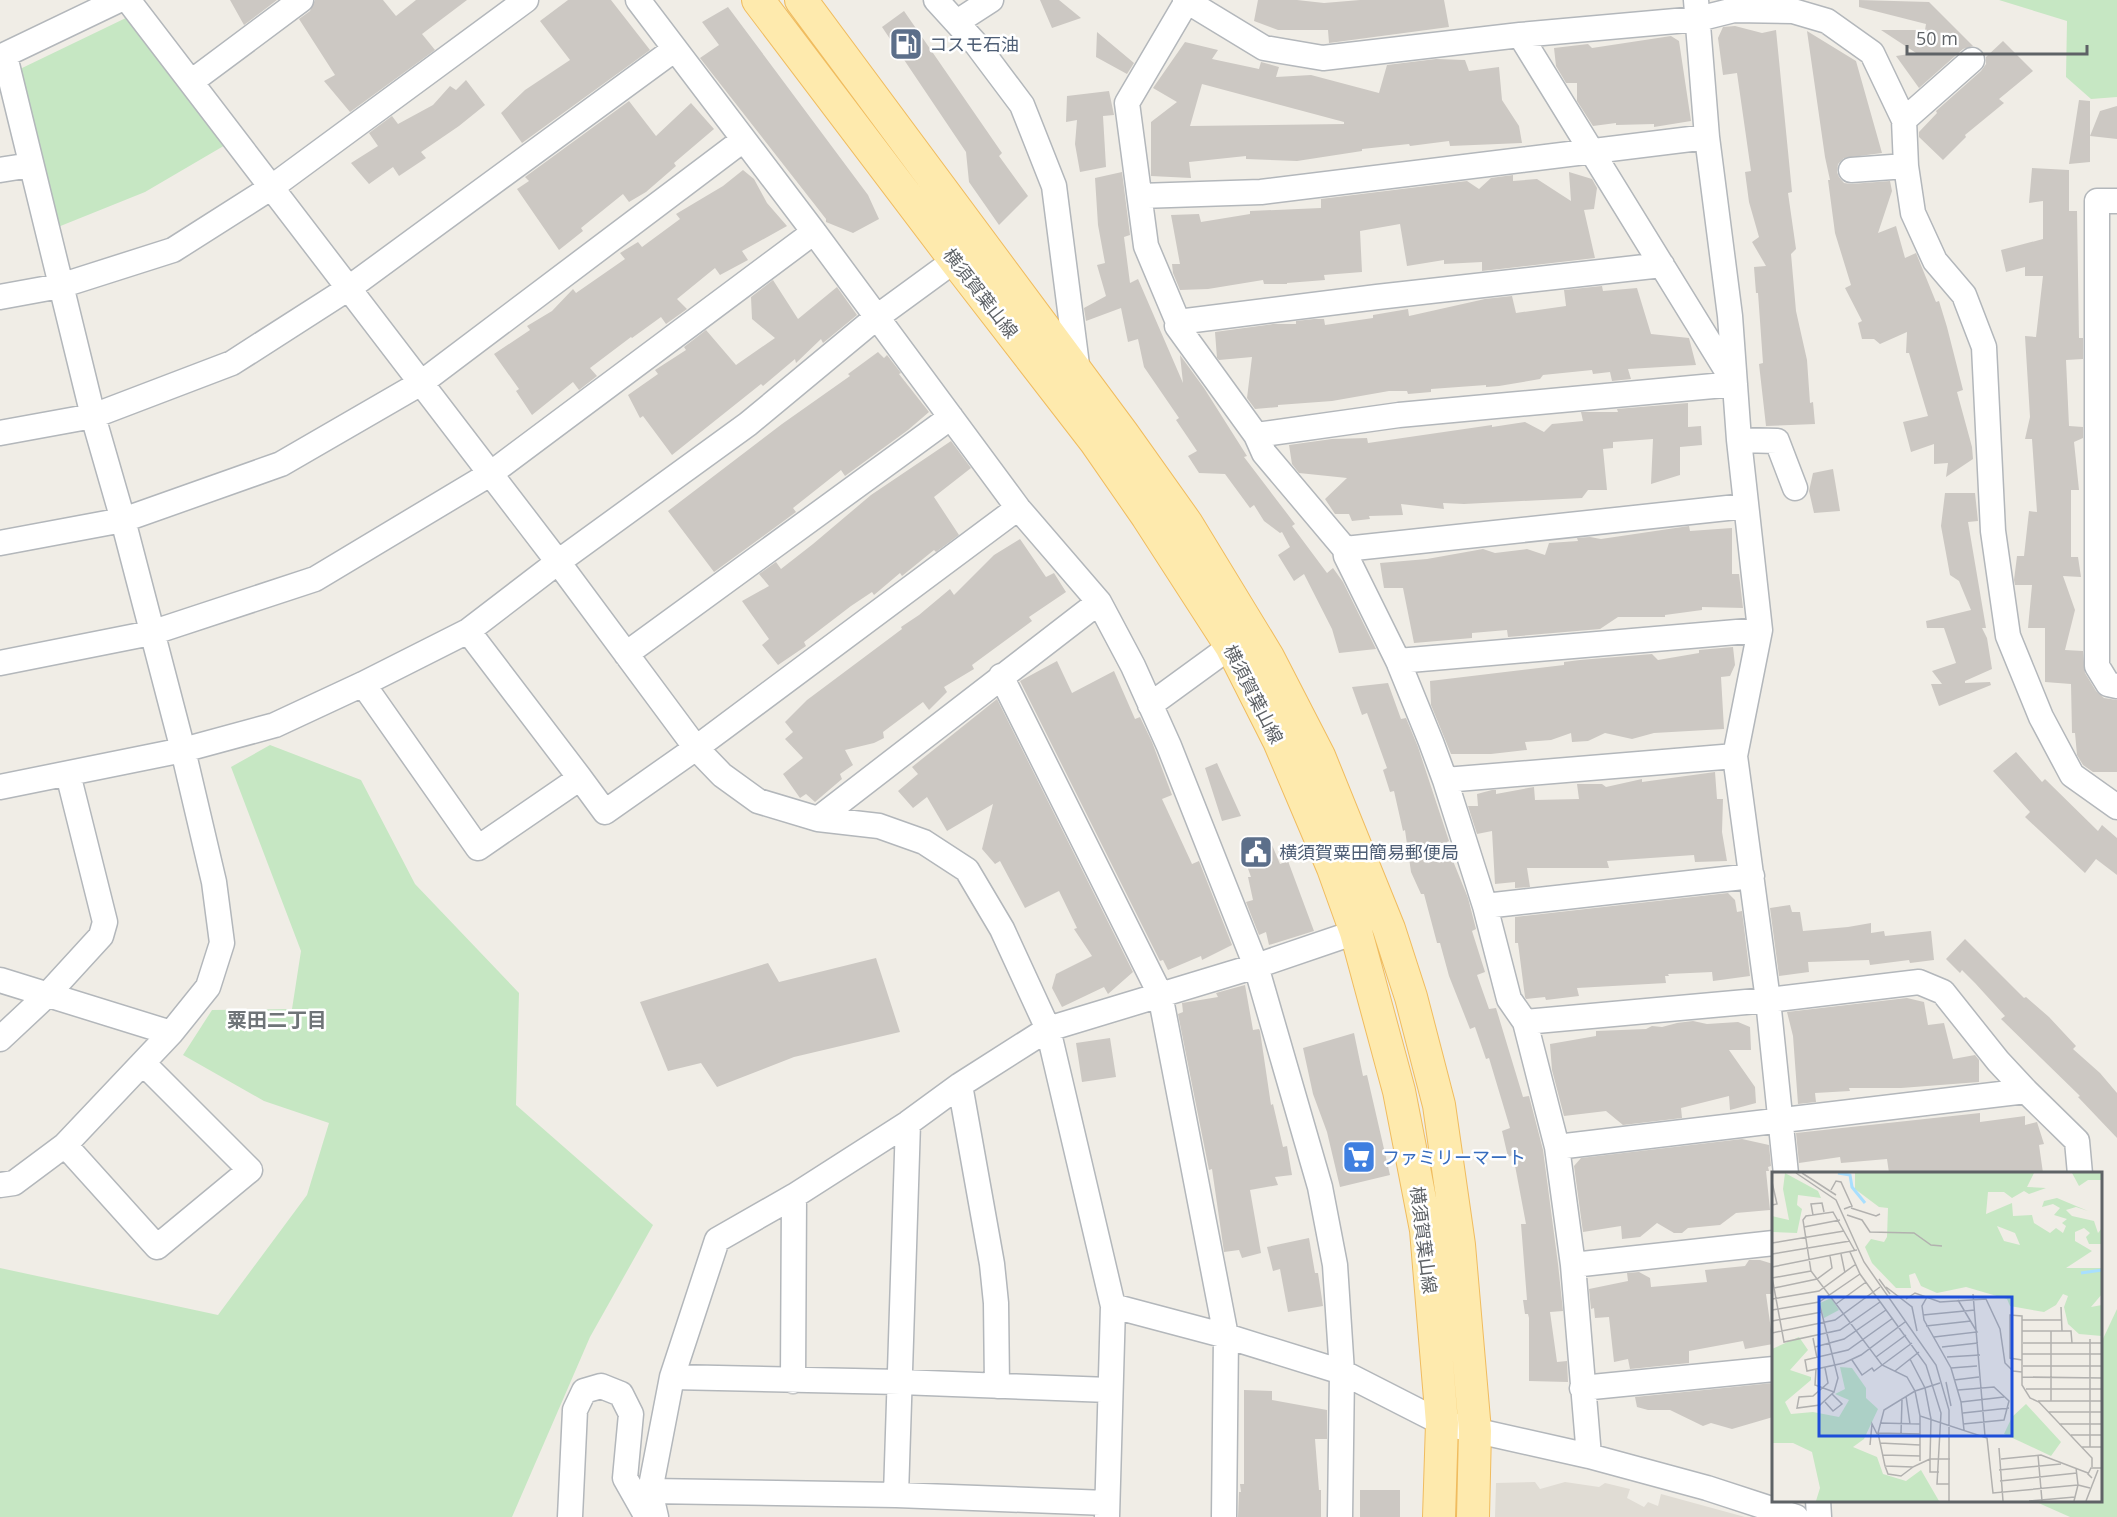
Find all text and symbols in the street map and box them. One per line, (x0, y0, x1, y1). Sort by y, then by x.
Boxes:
scale bar (1907, 18, 2087, 56)
fuel station icon: コスモ石油 (888, 26, 924, 62)
text: 50 m (1916, 26, 1958, 50)
place label: コスモ石油 (929, 32, 1019, 56)
street label: 横須賀葉山線 (938, 243, 1024, 343)
street label: 横須賀葉山線 (1219, 640, 1289, 748)
public building icon: 横須賀粟田簡易郵便局 (1238, 834, 1274, 870)
place label: 横須賀粟田簡易郵便局 (1279, 840, 1459, 864)
district label: 粟田二丁目 (227, 1006, 327, 1033)
supermarket icon: ファミリーマート (1341, 1139, 1377, 1175)
place label: ファミリーマート (1382, 1145, 1526, 1169)
inset map (1772, 1172, 2102, 1502)
street label: 横須賀葉山線 (1406, 1185, 1442, 1295)

